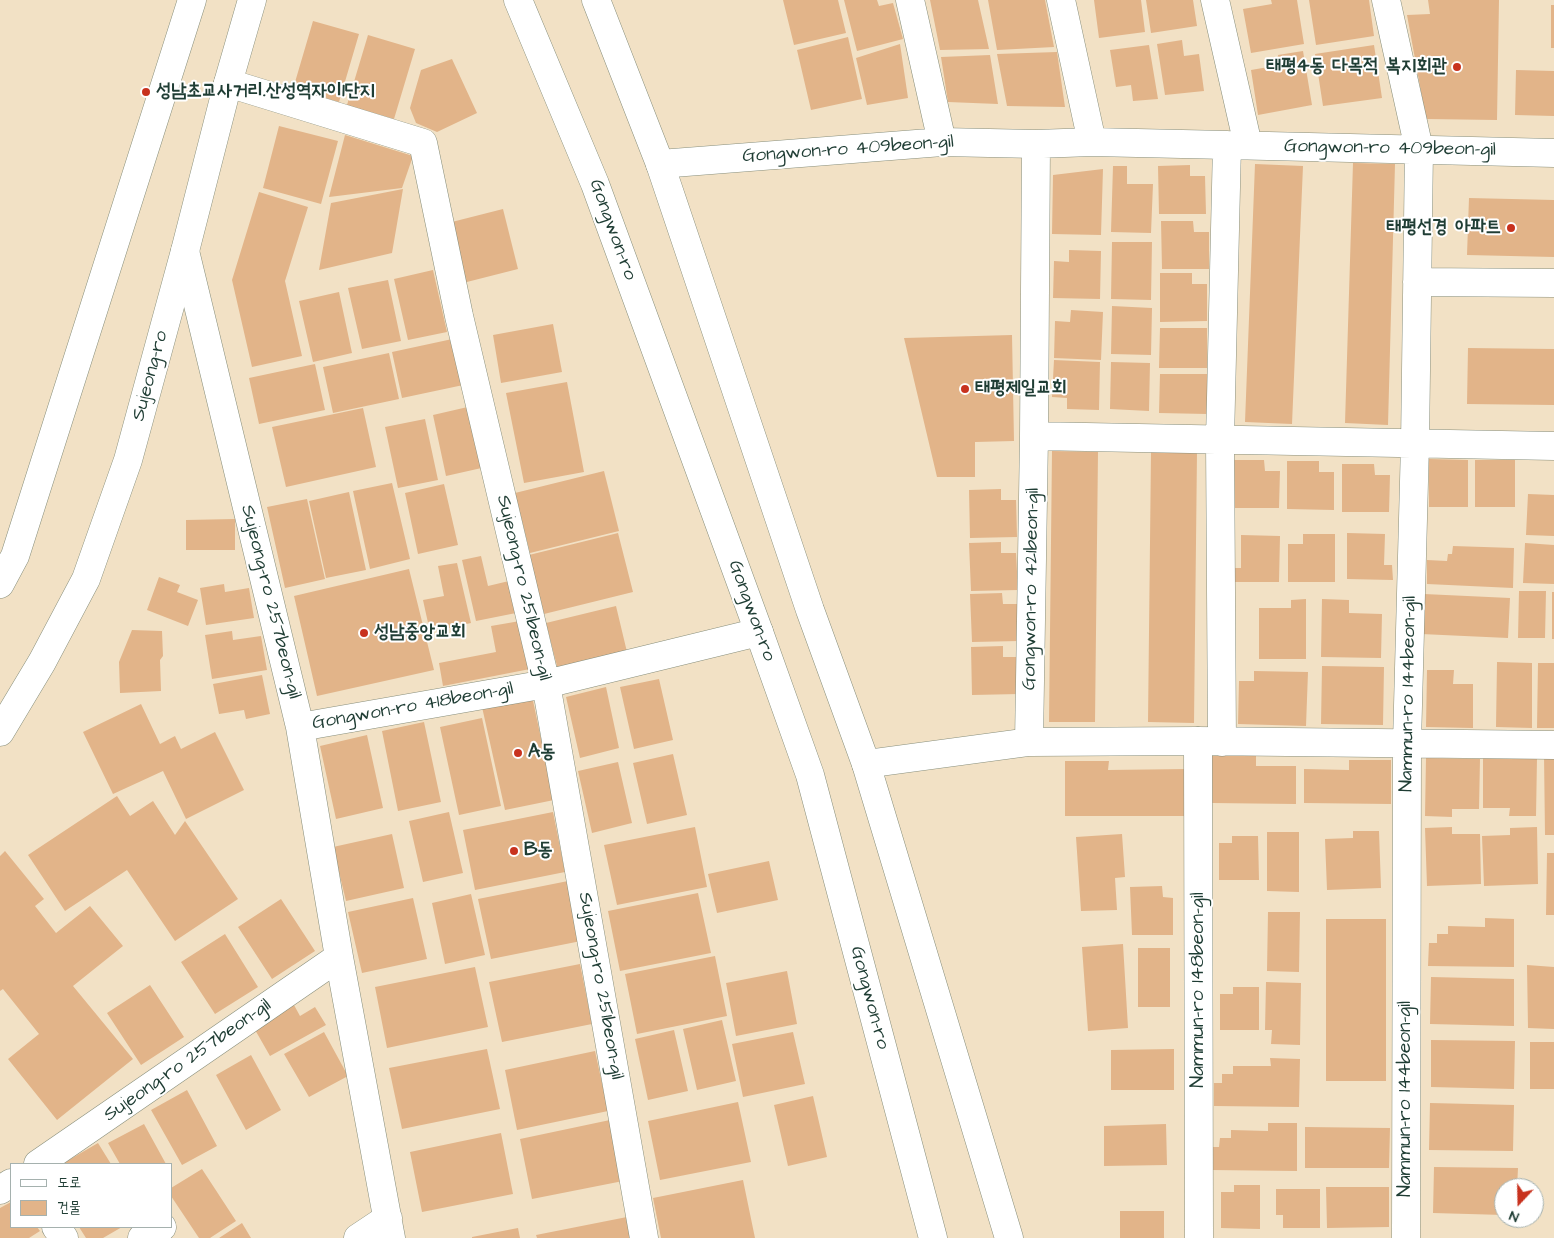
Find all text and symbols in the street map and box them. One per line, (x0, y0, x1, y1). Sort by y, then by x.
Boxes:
place label: 태평4동 다목적 복지회관 (1266, 56, 1447, 78)
marker: 태평4동 다목적 복지회관 (1451, 61, 1463, 73)
place label: 성남초교사거리.산성역자이1단지 (156, 81, 375, 103)
marker: 성남초교사거리.산성역자이1단지 (140, 86, 152, 98)
street label: Gongwon-ro 409beon-gil (742, 131, 954, 169)
street label: Gongwon-ro 409beon-gil (1284, 136, 1496, 162)
street label: Gongwon-ro (583, 176, 641, 284)
place label: 태평선경 아파트 (1386, 217, 1501, 239)
marker: 태평선경 아파트 (1505, 222, 1517, 234)
street label: Sujeong-ro (128, 328, 174, 424)
place label: 태평제일교회 (975, 378, 1067, 400)
marker: 태평제일교회 (959, 383, 971, 395)
street label: Gongwon-ro 421beon-gil (1019, 488, 1045, 690)
street label: Sujeong-ro 251beon-gil (491, 493, 555, 683)
street label: Sujeong-ro 257beon-gil (235, 503, 305, 701)
street label: Gongwon-ro (722, 557, 780, 665)
street label: Nammun-ro 144beon-gil (1396, 596, 1422, 792)
place label: 성남중앙교회 (374, 622, 466, 644)
marker: 성남중앙교회 (358, 627, 370, 639)
street label: Gongwon-ro 418beon-gil (311, 678, 515, 736)
place label: A동 (528, 742, 555, 764)
marker: A동 (512, 747, 524, 759)
place label: B동 (524, 840, 553, 862)
marker: B동 (508, 845, 520, 857)
street label: Sujeong-ro 251beon-gil (572, 891, 628, 1081)
street label: Nammun-ro 148beon-gil (1188, 892, 1210, 1088)
street label: Gongwon-ro (844, 944, 894, 1052)
street label: Sujeong-ro 257beon-gil (100, 995, 276, 1127)
street label: Nammun-ro 144beon-gil (1395, 1001, 1417, 1197)
legend (10, 1163, 172, 1228)
text: 도로 (57, 1172, 81, 1193)
north arrow (1494, 1178, 1544, 1228)
text: 건물 (57, 1197, 81, 1218)
text: N (1506, 1205, 1522, 1227)

